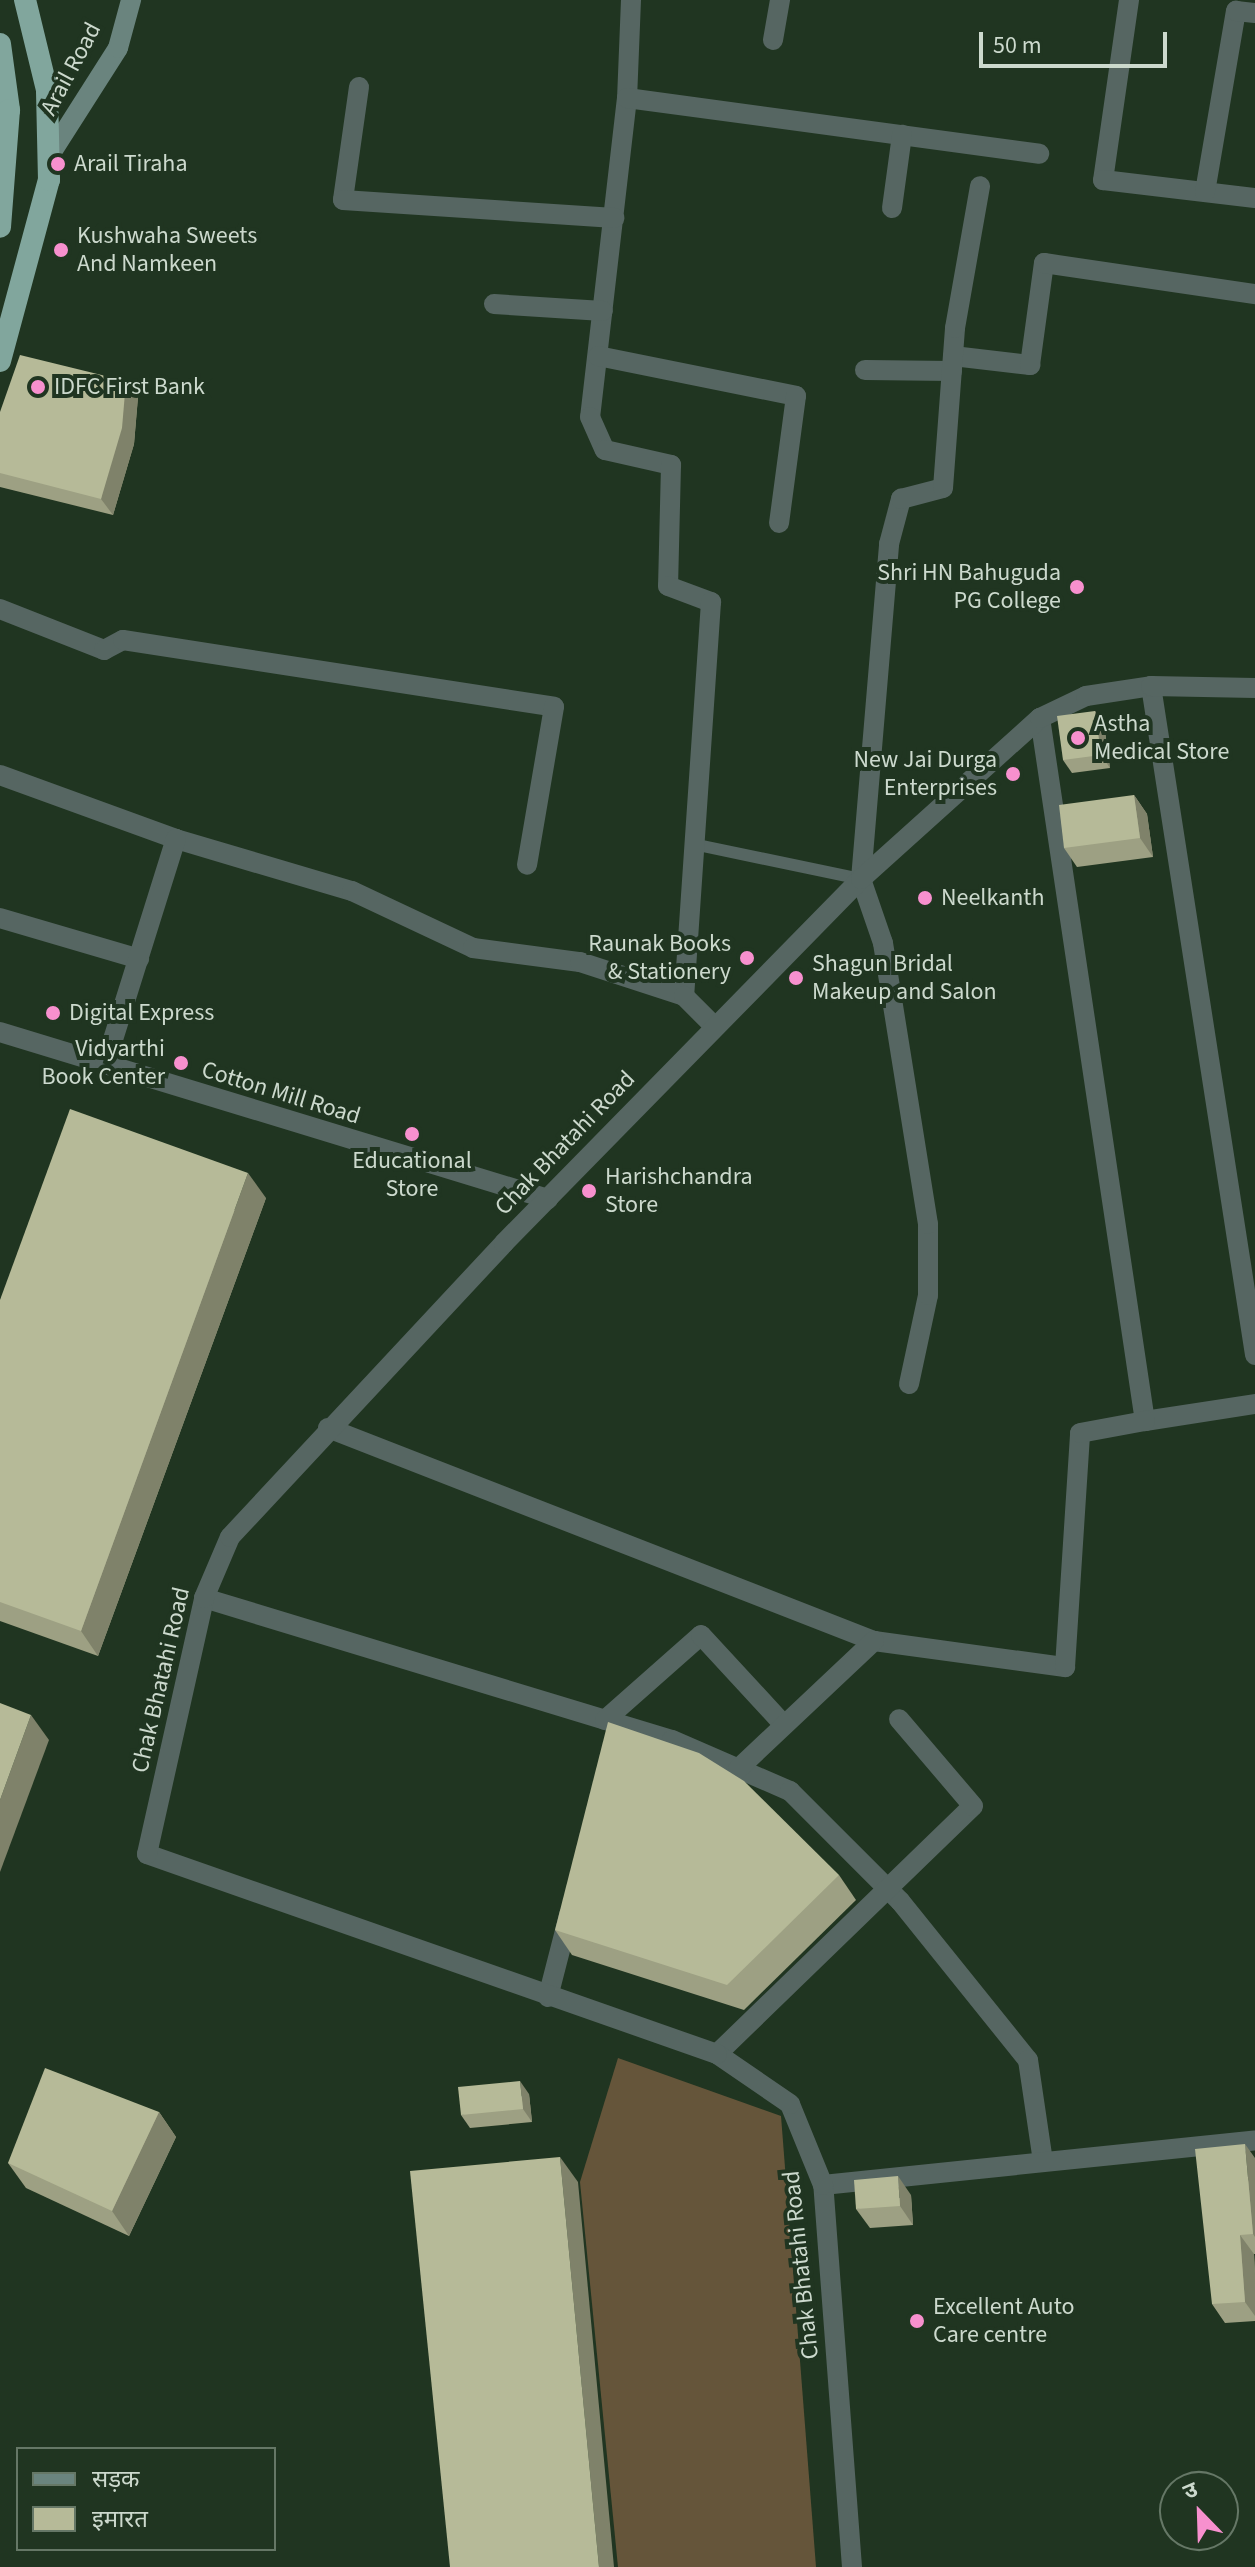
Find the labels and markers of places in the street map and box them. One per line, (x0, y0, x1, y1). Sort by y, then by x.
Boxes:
place label: Arail Tiraha (74, 150, 187, 178)
marker: Arail Tiraha (49, 155, 67, 173)
place label: Kushwaha Sweets And Namkeen (77, 222, 257, 278)
marker: Kushwaha Sweets And Namkeen (52, 241, 70, 259)
place label: IDFC First Bank (54, 373, 205, 401)
marker: IDFC First Bank (29, 378, 47, 396)
place label: Shri HN Bahuguda PG College (877, 559, 1061, 615)
marker: Shri HN Bahuguda PG College (1068, 578, 1086, 596)
place label: Astha Medical Store (1094, 710, 1229, 766)
marker: Astha Medical Store (1069, 729, 1087, 747)
place label: New Jai Durga Enterprises (853, 746, 997, 802)
marker: New Jai Durga Enterprises (1004, 765, 1022, 783)
place label: Neelkanth (941, 884, 1044, 912)
marker: Neelkanth (916, 889, 934, 907)
place label: Raunak Books & Stationery (588, 930, 731, 986)
marker: Raunak Books & Stationery (738, 949, 756, 967)
place label: Shagun Bridal Makeup and Salon (812, 950, 997, 1006)
marker: Shagun Bridal Makeup and Salon (787, 969, 805, 987)
place label: Digital Express (69, 999, 214, 1027)
marker: Digital Express (44, 1004, 62, 1022)
place label: Vidyarthi Book Center (41, 1035, 165, 1091)
marker: Vidyarthi Book Center (172, 1054, 190, 1072)
marker: Educational Store (403, 1125, 421, 1143)
place label: Educational Store (352, 1147, 472, 1203)
place label: Harishchandra Store (605, 1163, 752, 1219)
marker: Harishchandra Store (580, 1182, 598, 1200)
place label: Excellent Auto Care centre (933, 2293, 1074, 2349)
marker: Excellent Auto Care centre (908, 2312, 926, 2330)

